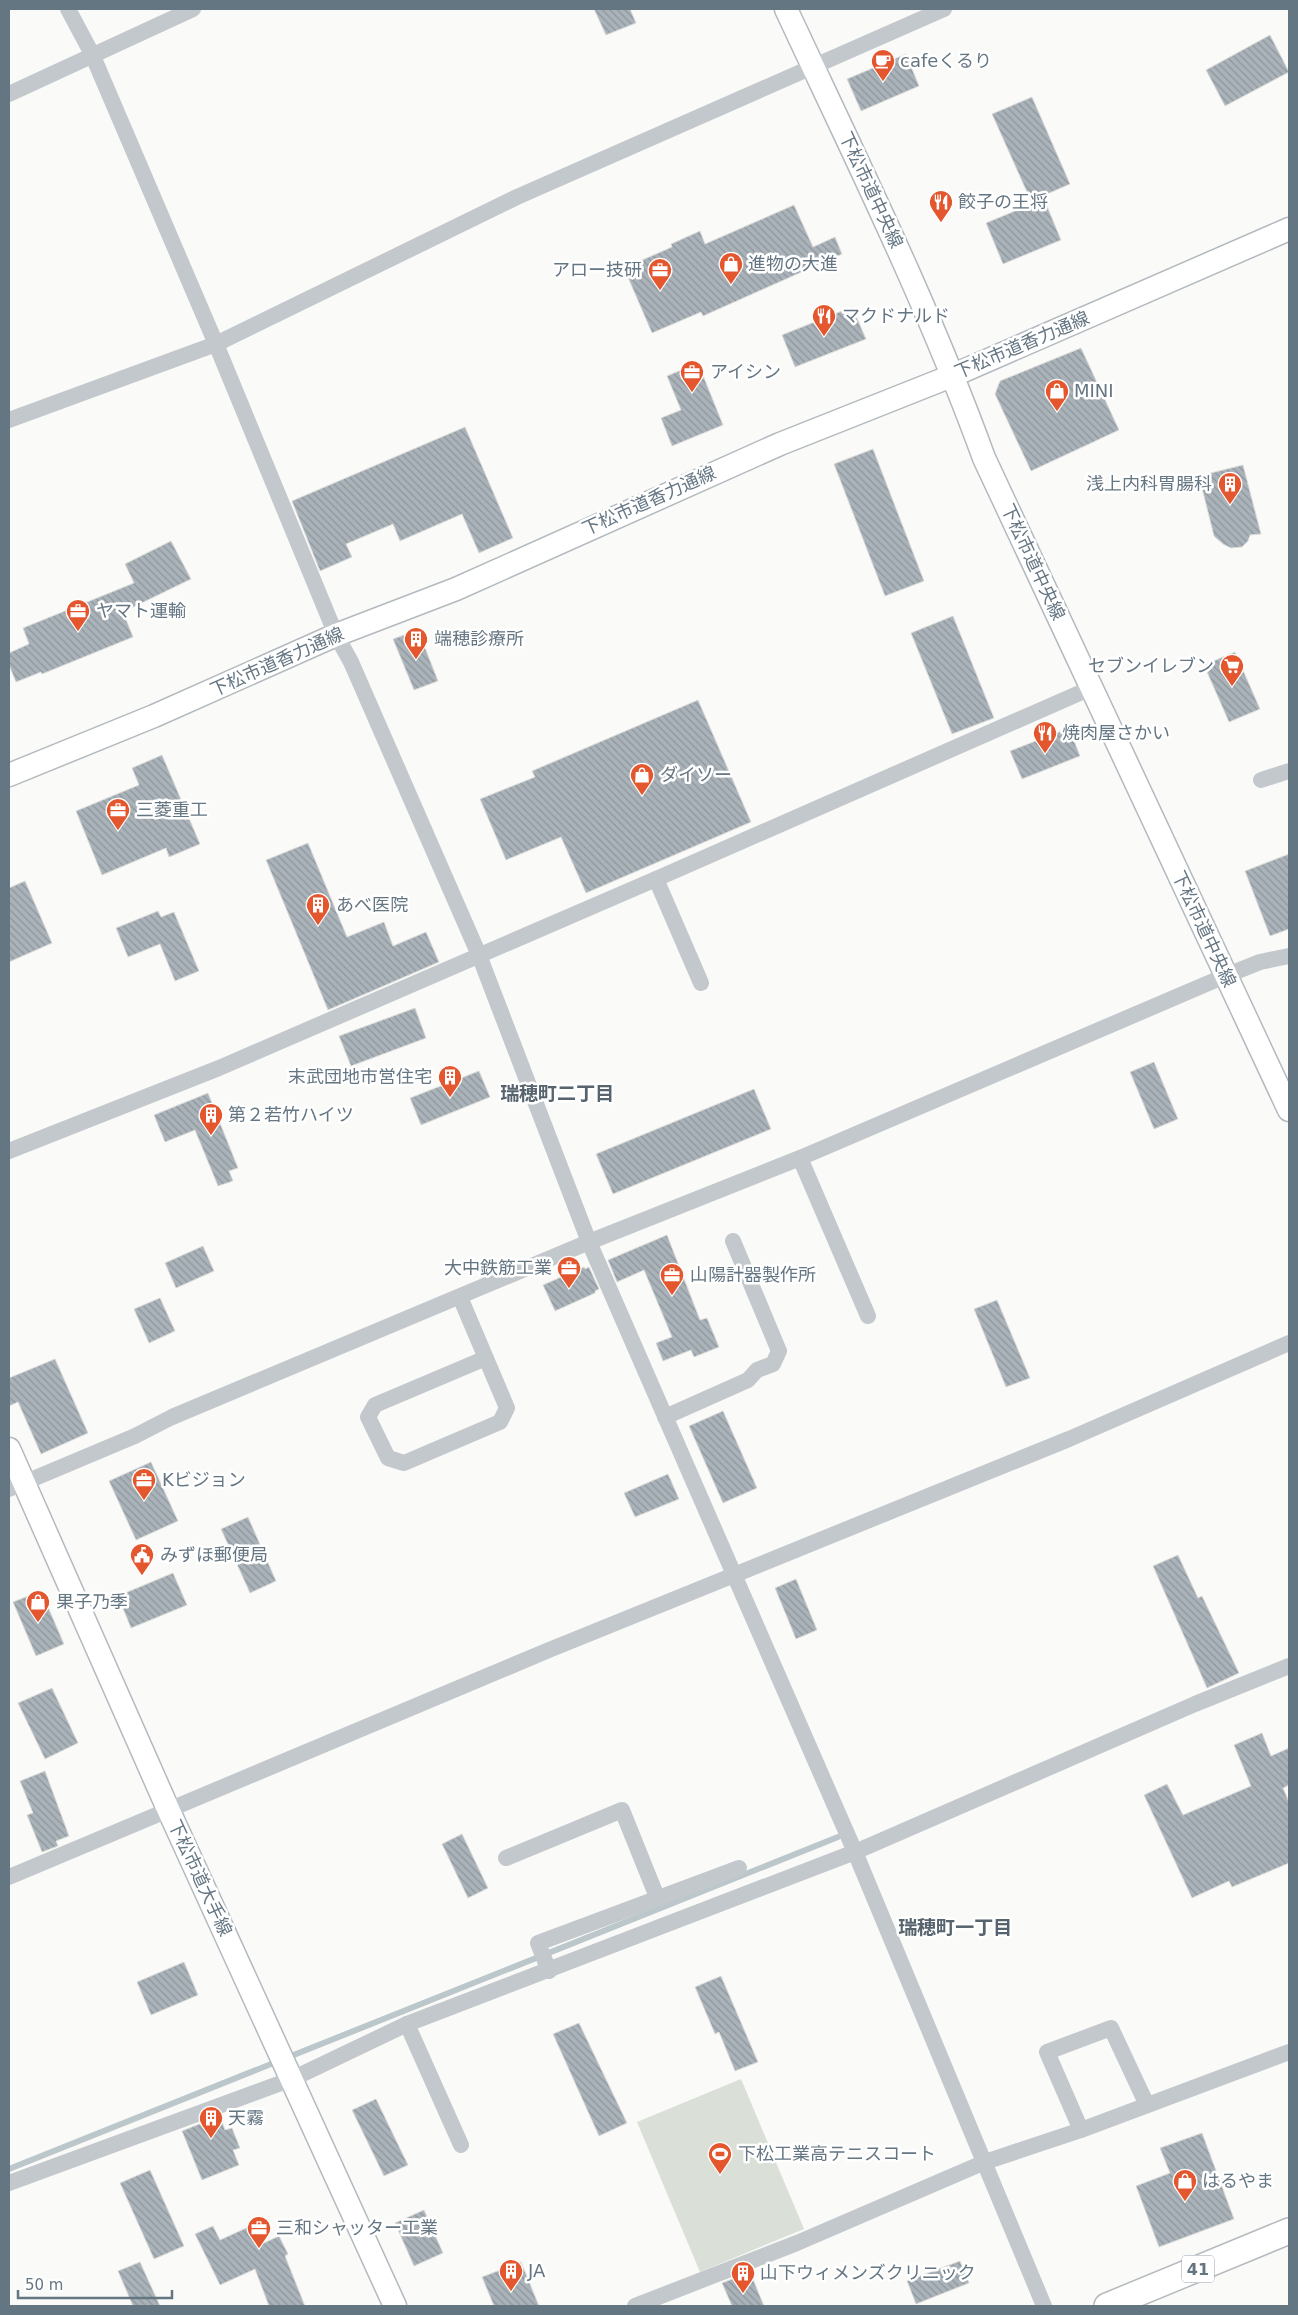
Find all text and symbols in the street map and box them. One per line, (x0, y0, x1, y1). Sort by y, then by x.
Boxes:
cafe icon: cafeくるり (870, 48, 896, 82)
place label: cafeくるり (900, 50, 992, 71)
street label: 下松市道中央線 (835, 128, 908, 251)
restaurant icon: 餃子の王将 (928, 189, 954, 223)
place label: 餃子の王将 (958, 191, 1048, 212)
shop icon: 進物の大進 (718, 251, 744, 285)
place label: 進物の大進 (748, 253, 838, 274)
office icon: アロー技研 (647, 257, 673, 291)
place label: アロー技研 (552, 259, 642, 280)
restaurant icon: マクドナルド (811, 303, 837, 337)
place label: マクドナルド (842, 305, 950, 326)
street label: 下松市道香力通線 (951, 307, 1092, 382)
office icon: アイシン (679, 359, 705, 393)
place label: アイシン (710, 361, 781, 382)
shop icon: MINI (1044, 378, 1070, 412)
place label: MINI (1074, 380, 1114, 401)
street label: 下松市道香力通線 (579, 462, 719, 539)
building icon: 浅上内科胃腸科 (1217, 471, 1243, 505)
place label: 浅上内科胃腸科 (1086, 473, 1212, 494)
street label: 下松市道中央線 (997, 500, 1070, 623)
office icon: ヤマト運輸 (65, 598, 91, 632)
place label: ヤマト運輸 (96, 600, 186, 621)
street label: 下松市道香力通線 (207, 623, 347, 700)
building icon: 端穂診療所 (403, 626, 429, 660)
place label: 端穂診療所 (434, 628, 524, 649)
supermarket icon: セブンイレブン (1219, 653, 1245, 687)
place label: セブンイレブン (1088, 655, 1214, 676)
restaurant icon: 焼肉屋さかい (1032, 720, 1058, 754)
place label: 焼肉屋さかい (1062, 722, 1170, 743)
shop icon: ダイソー (629, 762, 655, 796)
place label: ダイソー (660, 764, 732, 785)
office icon: 三菱重工 (105, 797, 131, 831)
place label: 三菱重工 (136, 799, 208, 820)
street label: 下松市道中央線 (1168, 867, 1241, 990)
building icon: あべ医院 (305, 892, 331, 926)
place label: あべ医院 (336, 894, 408, 915)
building icon: 末武団地市営住宅 (437, 1064, 463, 1098)
place label: 末武団地市営住宅 (288, 1066, 432, 1087)
district label: 瑞穂町二丁目 (500, 1082, 614, 1104)
building icon: 第２若竹ハイツ (198, 1102, 224, 1136)
place label: 第２若竹ハイツ (228, 1104, 354, 1125)
office icon: 大中鉄筋工業 (556, 1255, 582, 1289)
place label: 大中鉄筋工業 (444, 1257, 552, 1278)
office icon: 山陽計器製作所 (659, 1262, 685, 1296)
place label: 山陽計器製作所 (690, 1264, 816, 1285)
office icon: Kビジョン (131, 1467, 157, 1501)
place label: Kビジョン (162, 1469, 246, 1490)
public building icon: みずほ郵便局 (129, 1542, 155, 1576)
place label: みずほ郵便局 (160, 1544, 268, 1565)
shop icon: 果子乃季 (25, 1589, 51, 1623)
place label: 果子乃季 (56, 1591, 128, 1612)
street label: 下松市道大手線 (164, 1816, 237, 1939)
district label: 瑞穂町一丁目 (898, 1916, 1012, 1938)
building icon: 天霧 (198, 2105, 224, 2139)
place label: 天霧 (228, 2107, 264, 2128)
sports icon: 下松工業高テニスコート (707, 2141, 733, 2175)
place label: 下松工業高テニスコート (738, 2143, 936, 2164)
shop icon: はるやま (1172, 2168, 1198, 2202)
place label: はるやま (1202, 2170, 1274, 2191)
office icon: 三和シャッター工業 (246, 2215, 272, 2249)
place label: 三和シャッター工業 (276, 2217, 438, 2238)
road number: 41 (1182, 2256, 1214, 2282)
building icon: JA (498, 2258, 524, 2292)
place label: JA (527, 2260, 546, 2281)
building icon: 山下ウィメンズクリニック (730, 2260, 756, 2294)
place label: 山下ウィメンズクリニック (760, 2262, 976, 2283)
scale bar (18, 2268, 171, 2300)
text: 50 m (25, 2276, 63, 2294)

